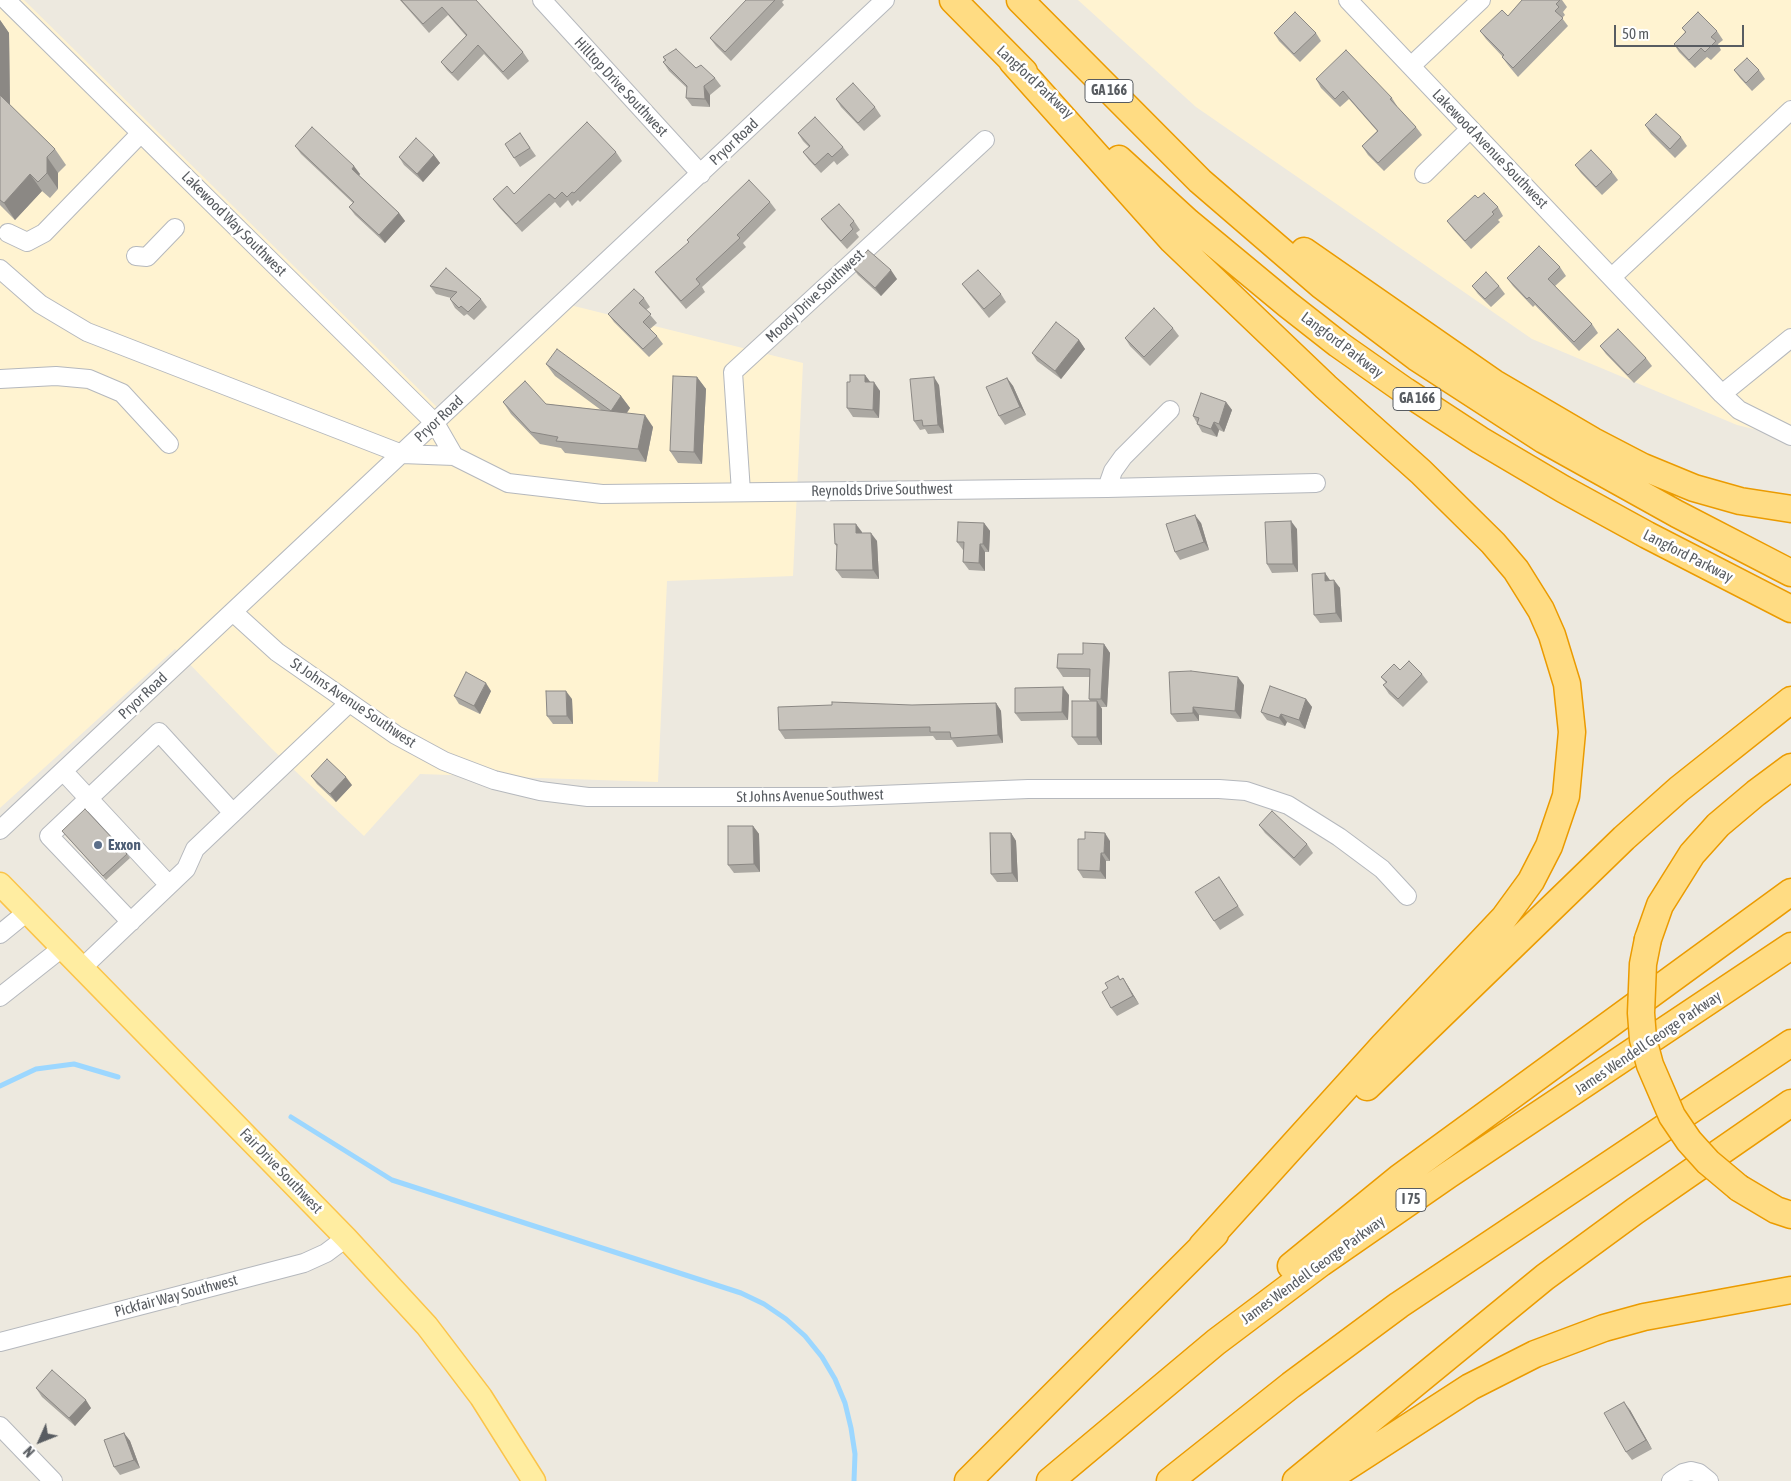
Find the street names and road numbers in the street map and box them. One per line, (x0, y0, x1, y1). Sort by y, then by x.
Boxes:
street label: Hilltop Drive Southwest (570, 34, 672, 140)
street label: Langford Parkway (993, 42, 1077, 122)
road number: GA 166 (1085, 80, 1133, 102)
street label: Lakewood Avenue Southwest (1428, 86, 1552, 212)
street label: Pryor Road (706, 115, 762, 169)
street label: Lakewood Way Southwest (178, 168, 290, 280)
street label: Moody Drive Southwest (762, 246, 868, 346)
street label: Langford Parkway (1297, 308, 1387, 382)
road number: GA 166 (1393, 388, 1441, 410)
street label: Pryor Road (411, 392, 467, 446)
street label: Reynolds Drive Southwest (811, 480, 953, 500)
street label: Langford Parkway (1640, 526, 1736, 586)
street label: St Johns Avenue Southwest (287, 654, 419, 752)
street label: Pryor Road (115, 669, 171, 723)
street label: St Johns Avenue Southwest (736, 786, 884, 806)
street label: James Wendell George Parkway (1571, 987, 1725, 1099)
street label: Fair Drive Southwest (236, 1125, 326, 1217)
road number: I 75 (1396, 1188, 1426, 1212)
street label: James Wendell George Parkway (1238, 1212, 1388, 1328)
street label: Pickfair Way Southwest (112, 1271, 240, 1321)

